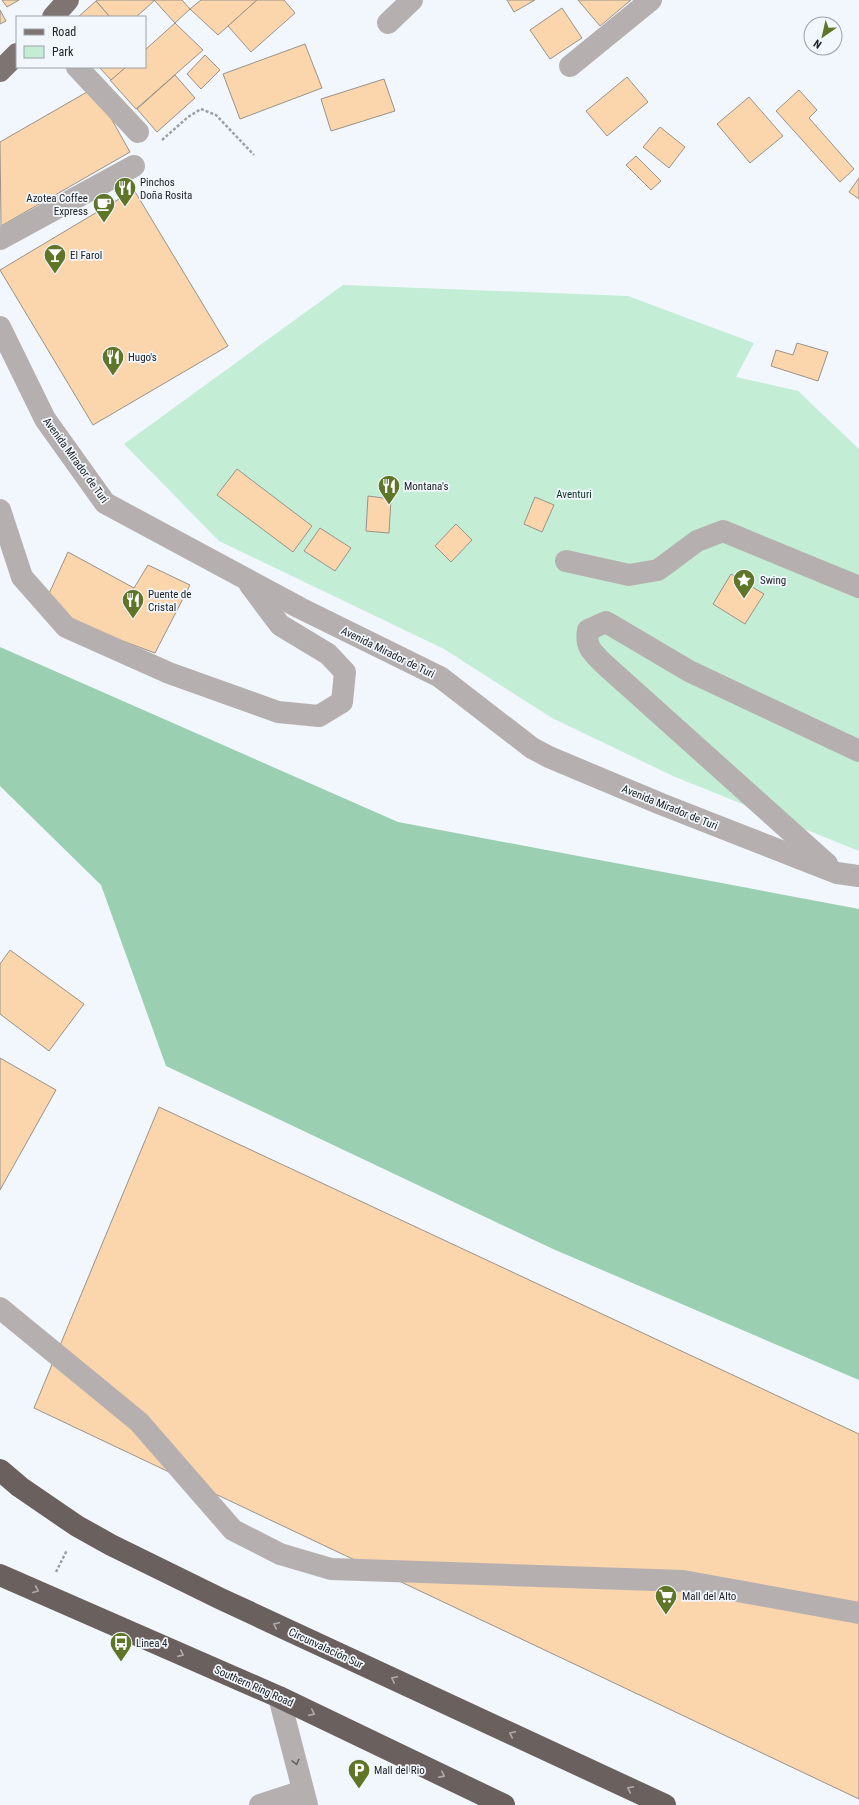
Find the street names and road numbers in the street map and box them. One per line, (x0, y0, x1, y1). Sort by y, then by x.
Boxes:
street label: Avenida Mirador de Turi (40, 415, 111, 506)
street label: Avenida Mirador de Turi (339, 624, 437, 681)
street label: Avenida Mirador de Turi (620, 782, 720, 833)
street label: Circunvalación Sur (286, 1625, 366, 1672)
street label: Southern Ring Road (212, 1663, 295, 1710)

